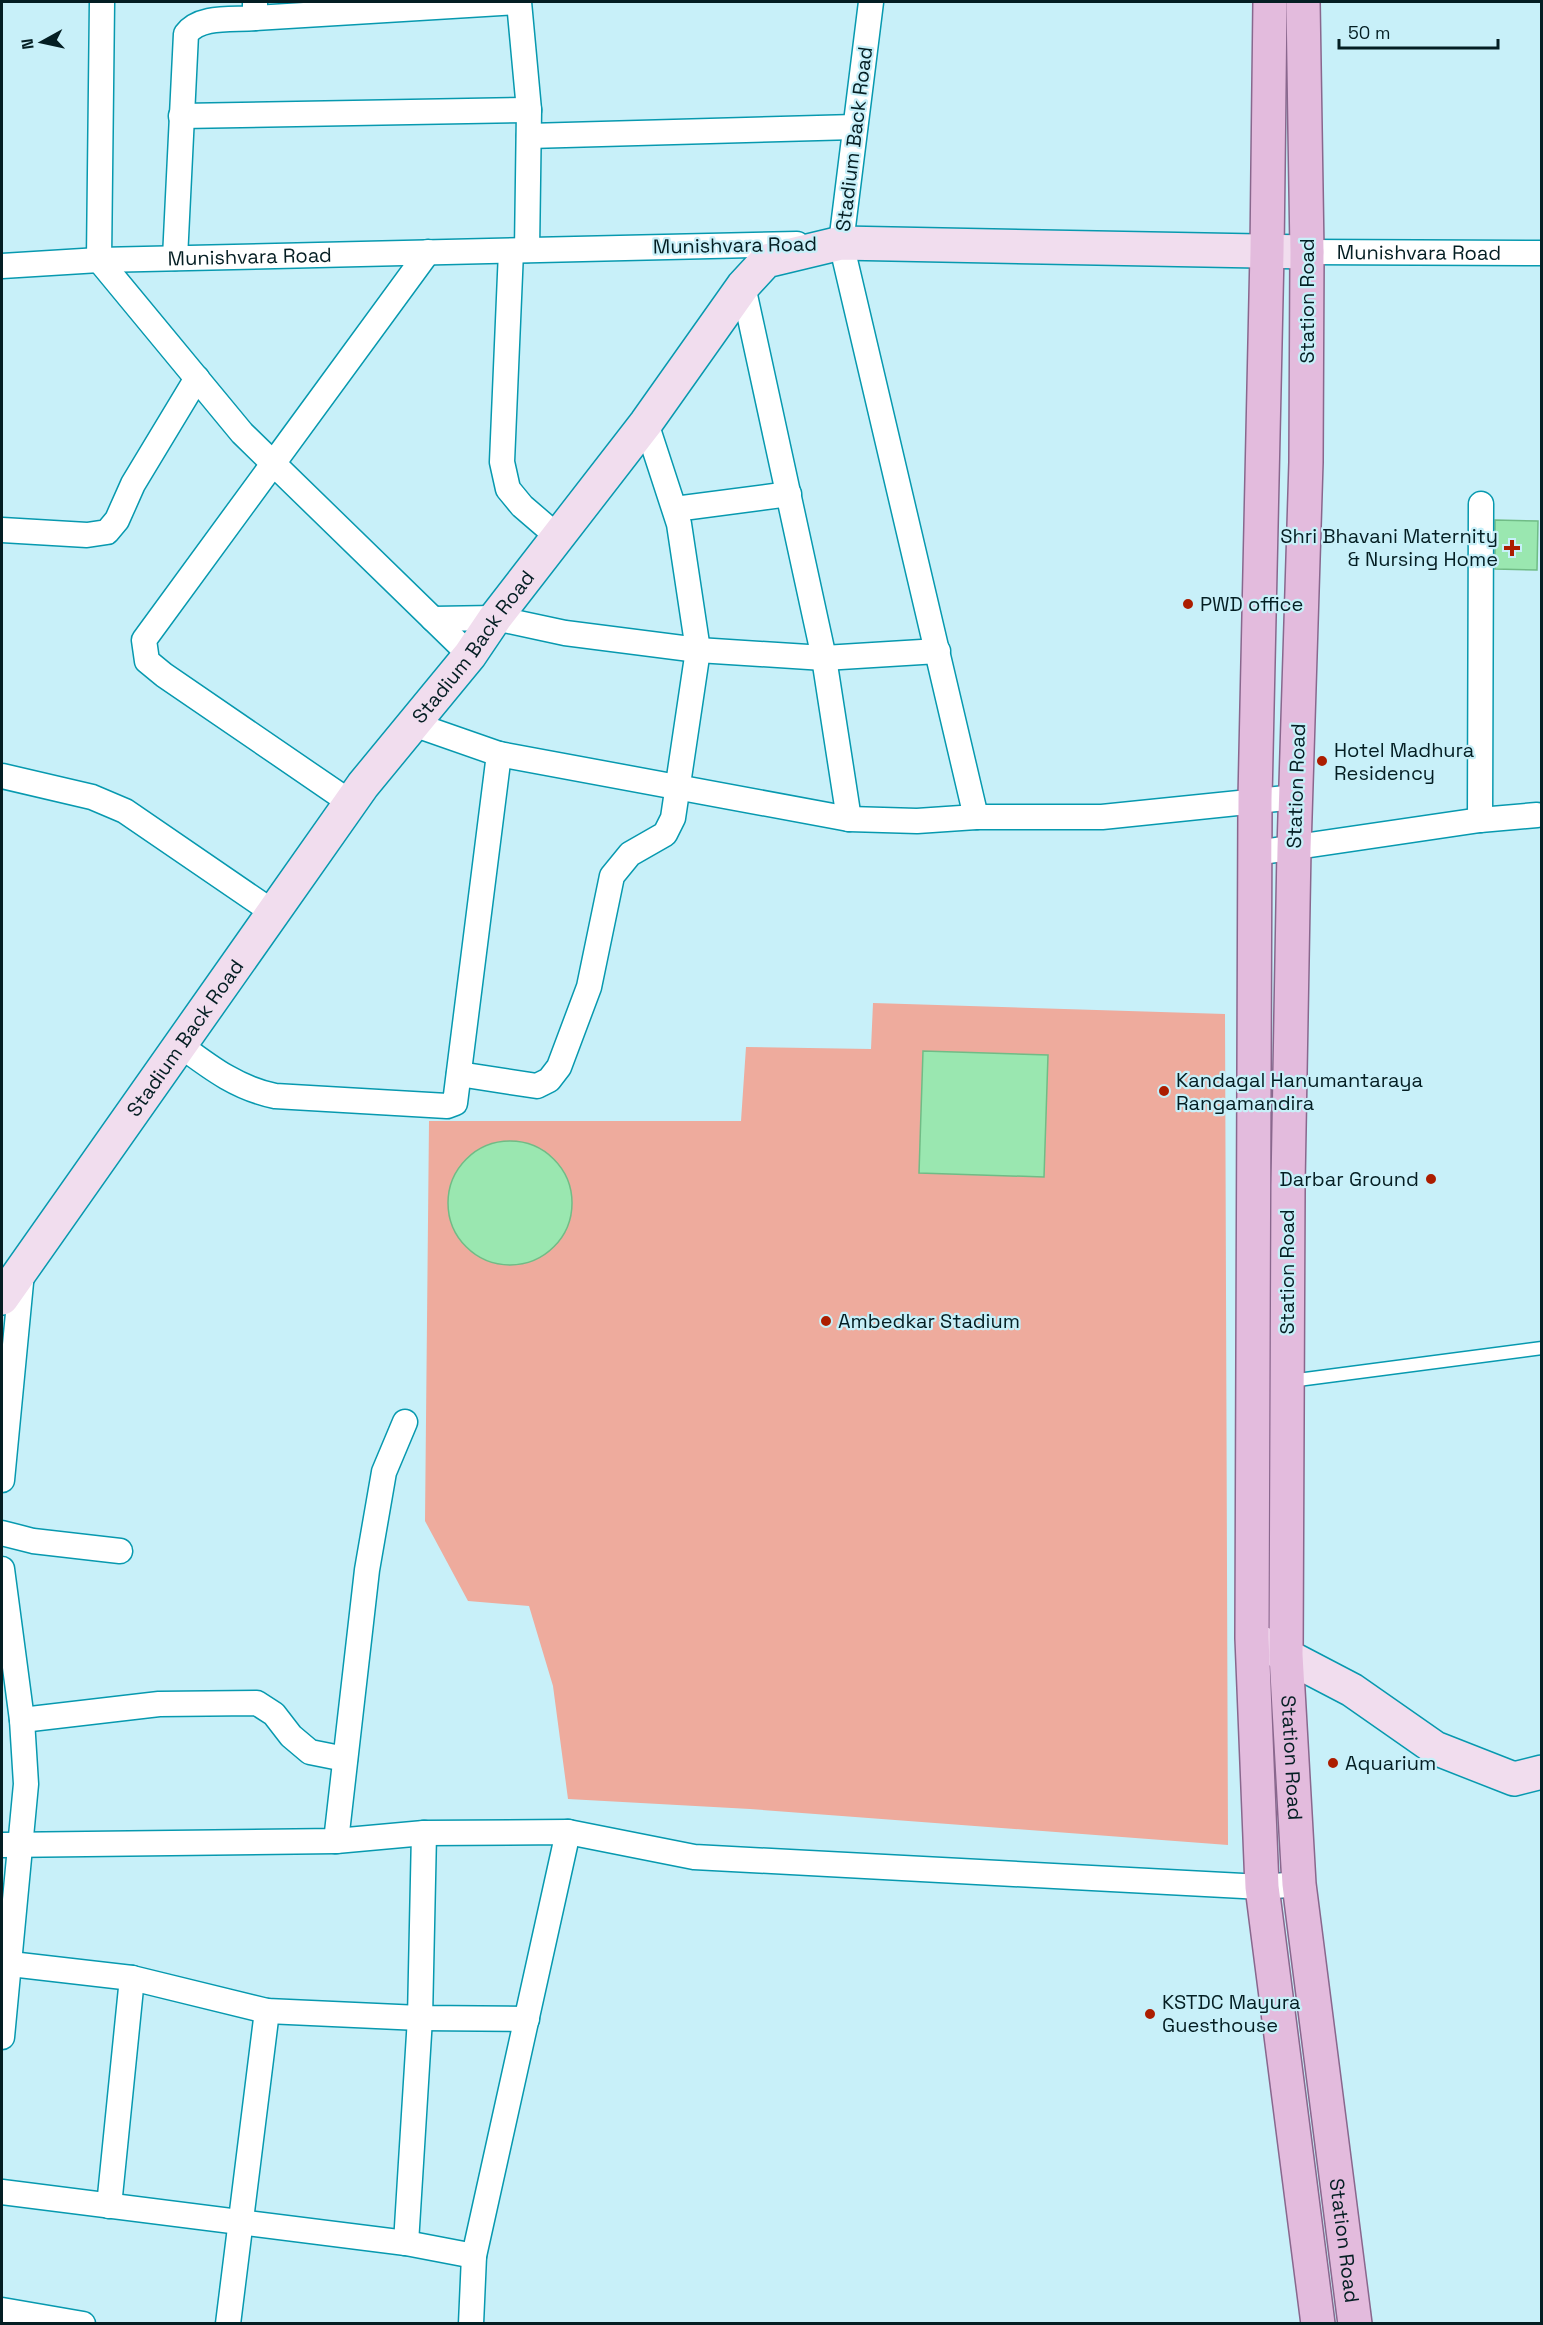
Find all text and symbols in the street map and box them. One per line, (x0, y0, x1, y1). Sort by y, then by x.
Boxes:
north arrow (12, 12, 72, 72)
scale bar (1339, 12, 1498, 50)
text: 50 m (1348, 21, 1390, 44)
text: N (16, 37, 39, 51)
street label: Stadium Back Road (830, 45, 878, 233)
street label: Munishvara Road (653, 231, 817, 259)
street label: Station Road (1294, 238, 1320, 364)
street label: Munishvara Road (1337, 239, 1501, 266)
street label: Munishvara Road (167, 242, 332, 271)
place label: Shri Bhavani Maternity & Nursing Home (1280, 523, 1498, 572)
marker: Shri Bhavani Maternity & Nursing Home (1503, 539, 1521, 557)
street label: Stadium Back Road (406, 565, 540, 729)
place label: PWD office (1200, 591, 1303, 617)
marker: PWD office (1181, 597, 1195, 611)
street label: Station Road (1281, 723, 1311, 849)
place label: Hotel Madhura Residency (1334, 737, 1474, 786)
marker: Hotel Madhura Residency (1315, 754, 1329, 768)
street label: Stadium Back Road (121, 954, 249, 1122)
place label: Kandagal Hanumantaraya Rangamandira (1176, 1067, 1423, 1116)
marker: Kandagal Hanumantaraya Rangamandira (1157, 1084, 1171, 1098)
place label: Darbar Ground (1280, 1166, 1419, 1192)
marker: Darbar Ground (1424, 1172, 1438, 1186)
street label: Station Road (1274, 1209, 1300, 1335)
place label: Ambedkar Stadium (838, 1308, 1020, 1334)
marker: Ambedkar Stadium (819, 1314, 833, 1328)
street label: Station Road (1275, 1694, 1308, 1821)
place label: Aquarium (1345, 1750, 1436, 1776)
marker: Aquarium (1326, 1756, 1340, 1770)
place label: KSTDC Mayura Guesthouse (1162, 1989, 1301, 2038)
marker: KSTDC Mayura Guesthouse (1143, 2007, 1157, 2021)
street label: Station Road (1324, 2177, 1365, 2304)

